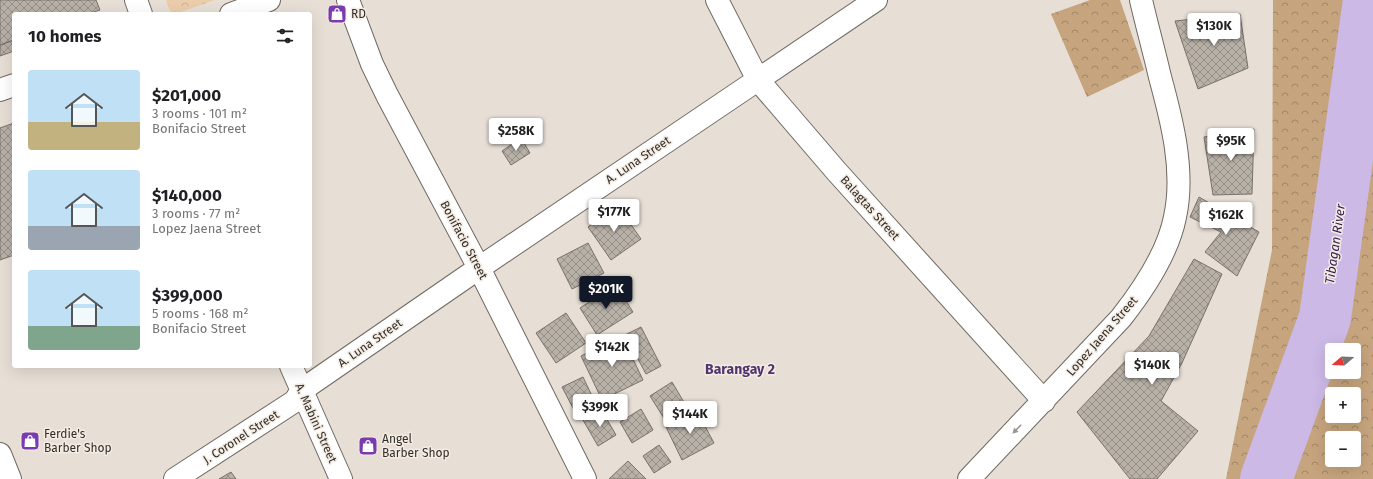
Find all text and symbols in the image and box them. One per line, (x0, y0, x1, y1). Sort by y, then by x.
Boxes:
shop icon: RD (326, 3, 348, 25)
place label: RD (351, 7, 366, 21)
pin: $130K (1186, 13, 1242, 47)
text: $130K (1196, 18, 1232, 33)
icon: filters (274, 25, 296, 47)
text: 10 homes (28, 26, 102, 47)
text: $201,000 (152, 85, 221, 106)
icon: home (60, 86, 108, 134)
text: 3 rooms · 101 m² (152, 106, 247, 121)
pin: $258K (488, 118, 544, 152)
text: Bonifacio Street (152, 121, 246, 136)
text: $258K (498, 123, 534, 138)
pin: $95K (1207, 128, 1255, 162)
street label: A. Luna Street (603, 133, 674, 187)
text: $95K (1216, 133, 1246, 148)
street label: Balagtas Street (837, 173, 903, 244)
text: $140,000 (152, 185, 222, 206)
icon: home (60, 186, 108, 234)
street label: Bonifacio Street (437, 198, 491, 282)
pin: $177K (586, 199, 642, 233)
pin: $162K (1198, 202, 1254, 236)
water label: Tibagan River (1322, 202, 1348, 285)
text: $177K (597, 204, 631, 219)
text: 3 rooms · 77 m² (152, 206, 240, 221)
text: $162K (1209, 207, 1243, 222)
text: Lopez Jaena Street (152, 221, 261, 236)
pin: $201K (578, 276, 634, 310)
text: $201K (588, 281, 624, 296)
text: $399,000 (152, 285, 223, 306)
icon: home (60, 286, 108, 334)
street label: Lopez Jaena Street (1064, 293, 1141, 379)
text: 5 rooms · 168 m² (152, 306, 248, 321)
street label: A. Luna Street (335, 315, 405, 370)
text: Bonifacio Street (152, 321, 246, 336)
pin: $142K (584, 334, 640, 368)
text: $142K (595, 339, 629, 354)
north arrow (1325, 343, 1361, 379)
map controls (1325, 343, 1361, 467)
pin: $140K (1124, 352, 1180, 386)
text: $140K (1134, 357, 1170, 372)
district label: Barangay 2 (705, 361, 775, 378)
street label: A. Mabini Street (292, 381, 340, 466)
button: + (1325, 387, 1361, 423)
pin: $399K (572, 394, 628, 428)
text: $399K (582, 399, 618, 414)
pin: $144K (662, 401, 718, 435)
text: $144K (672, 406, 708, 421)
street label: J. Coronel Street (201, 407, 282, 467)
one-way arrow (1012, 424, 1022, 434)
place label: Ferdie's Barber Shop (44, 427, 112, 455)
shop icon: Ferdie's Barber Shop (19, 430, 41, 452)
button: − (1325, 431, 1361, 467)
place label: Angel Barber Shop (382, 432, 450, 460)
shop icon: Angel Barber Shop (357, 435, 379, 457)

